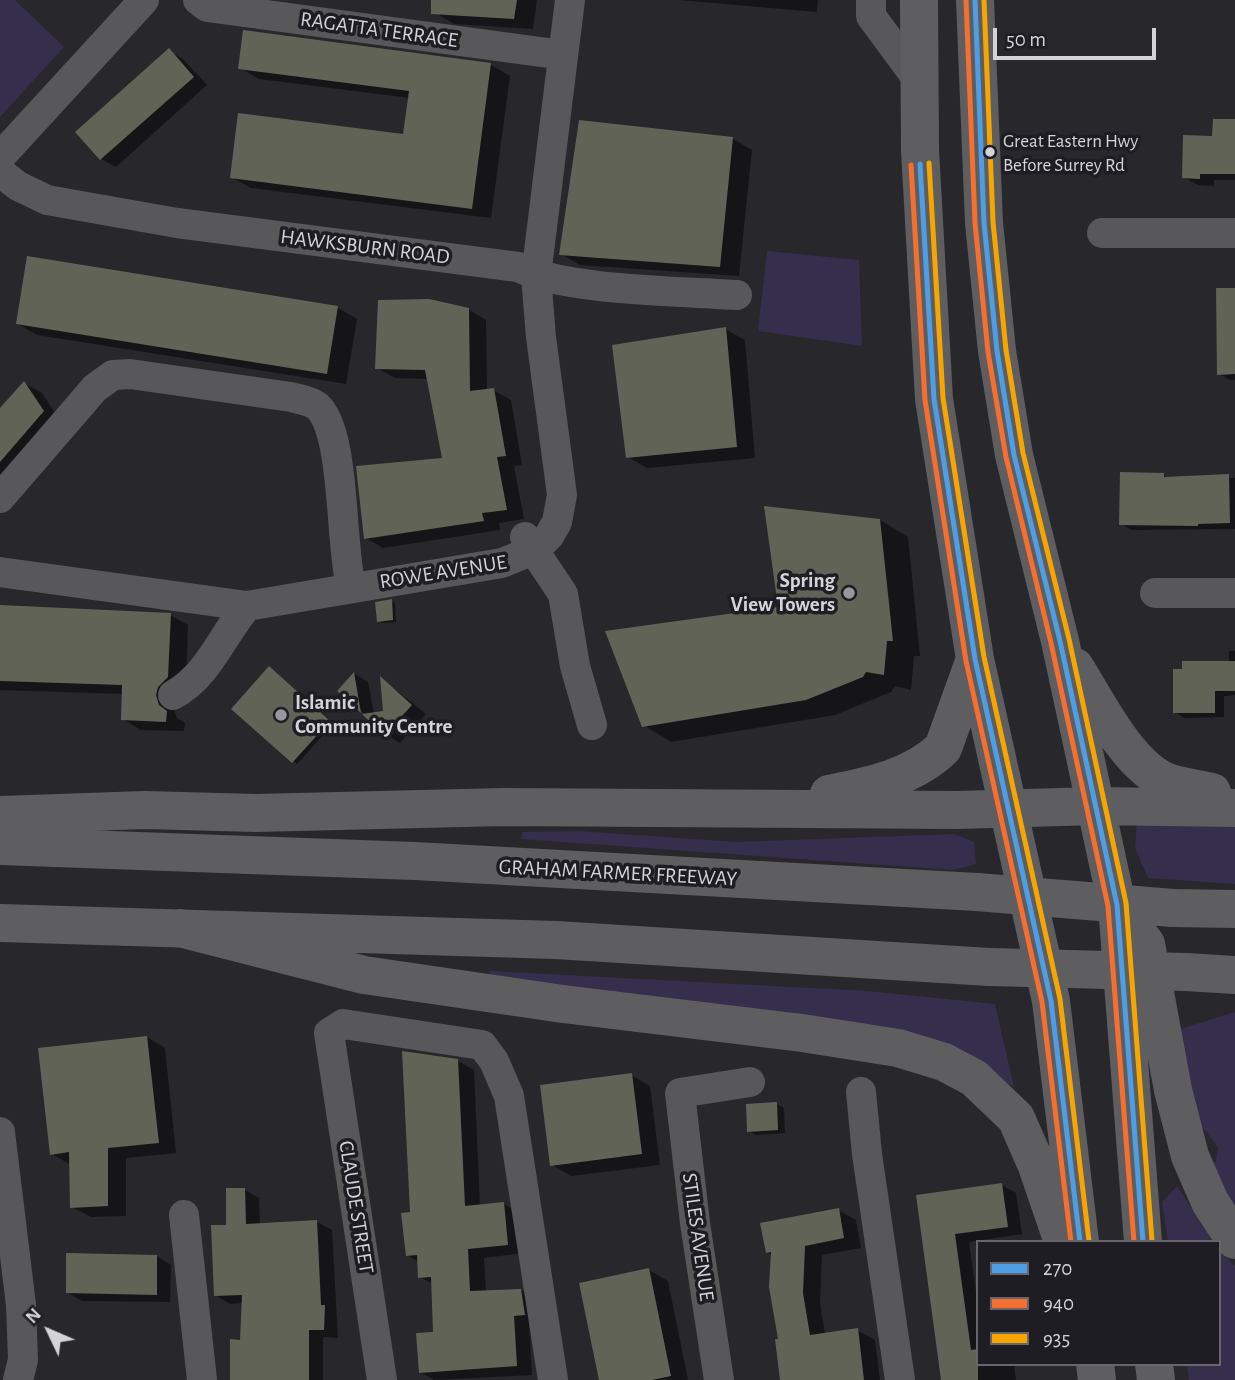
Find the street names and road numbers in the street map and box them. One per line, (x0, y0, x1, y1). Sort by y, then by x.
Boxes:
street label: RAGATTA TERRACE (299, 6, 459, 54)
street label: HAWKSBURN ROAD (279, 224, 451, 270)
street label: ROWE AVENUE (378, 550, 508, 594)
street label: GRAHAM FARMER FREEWAY (498, 854, 738, 892)
street label: CLAUDE STREET (333, 1139, 379, 1275)
street label: STILES AVENUE (677, 1171, 719, 1303)

